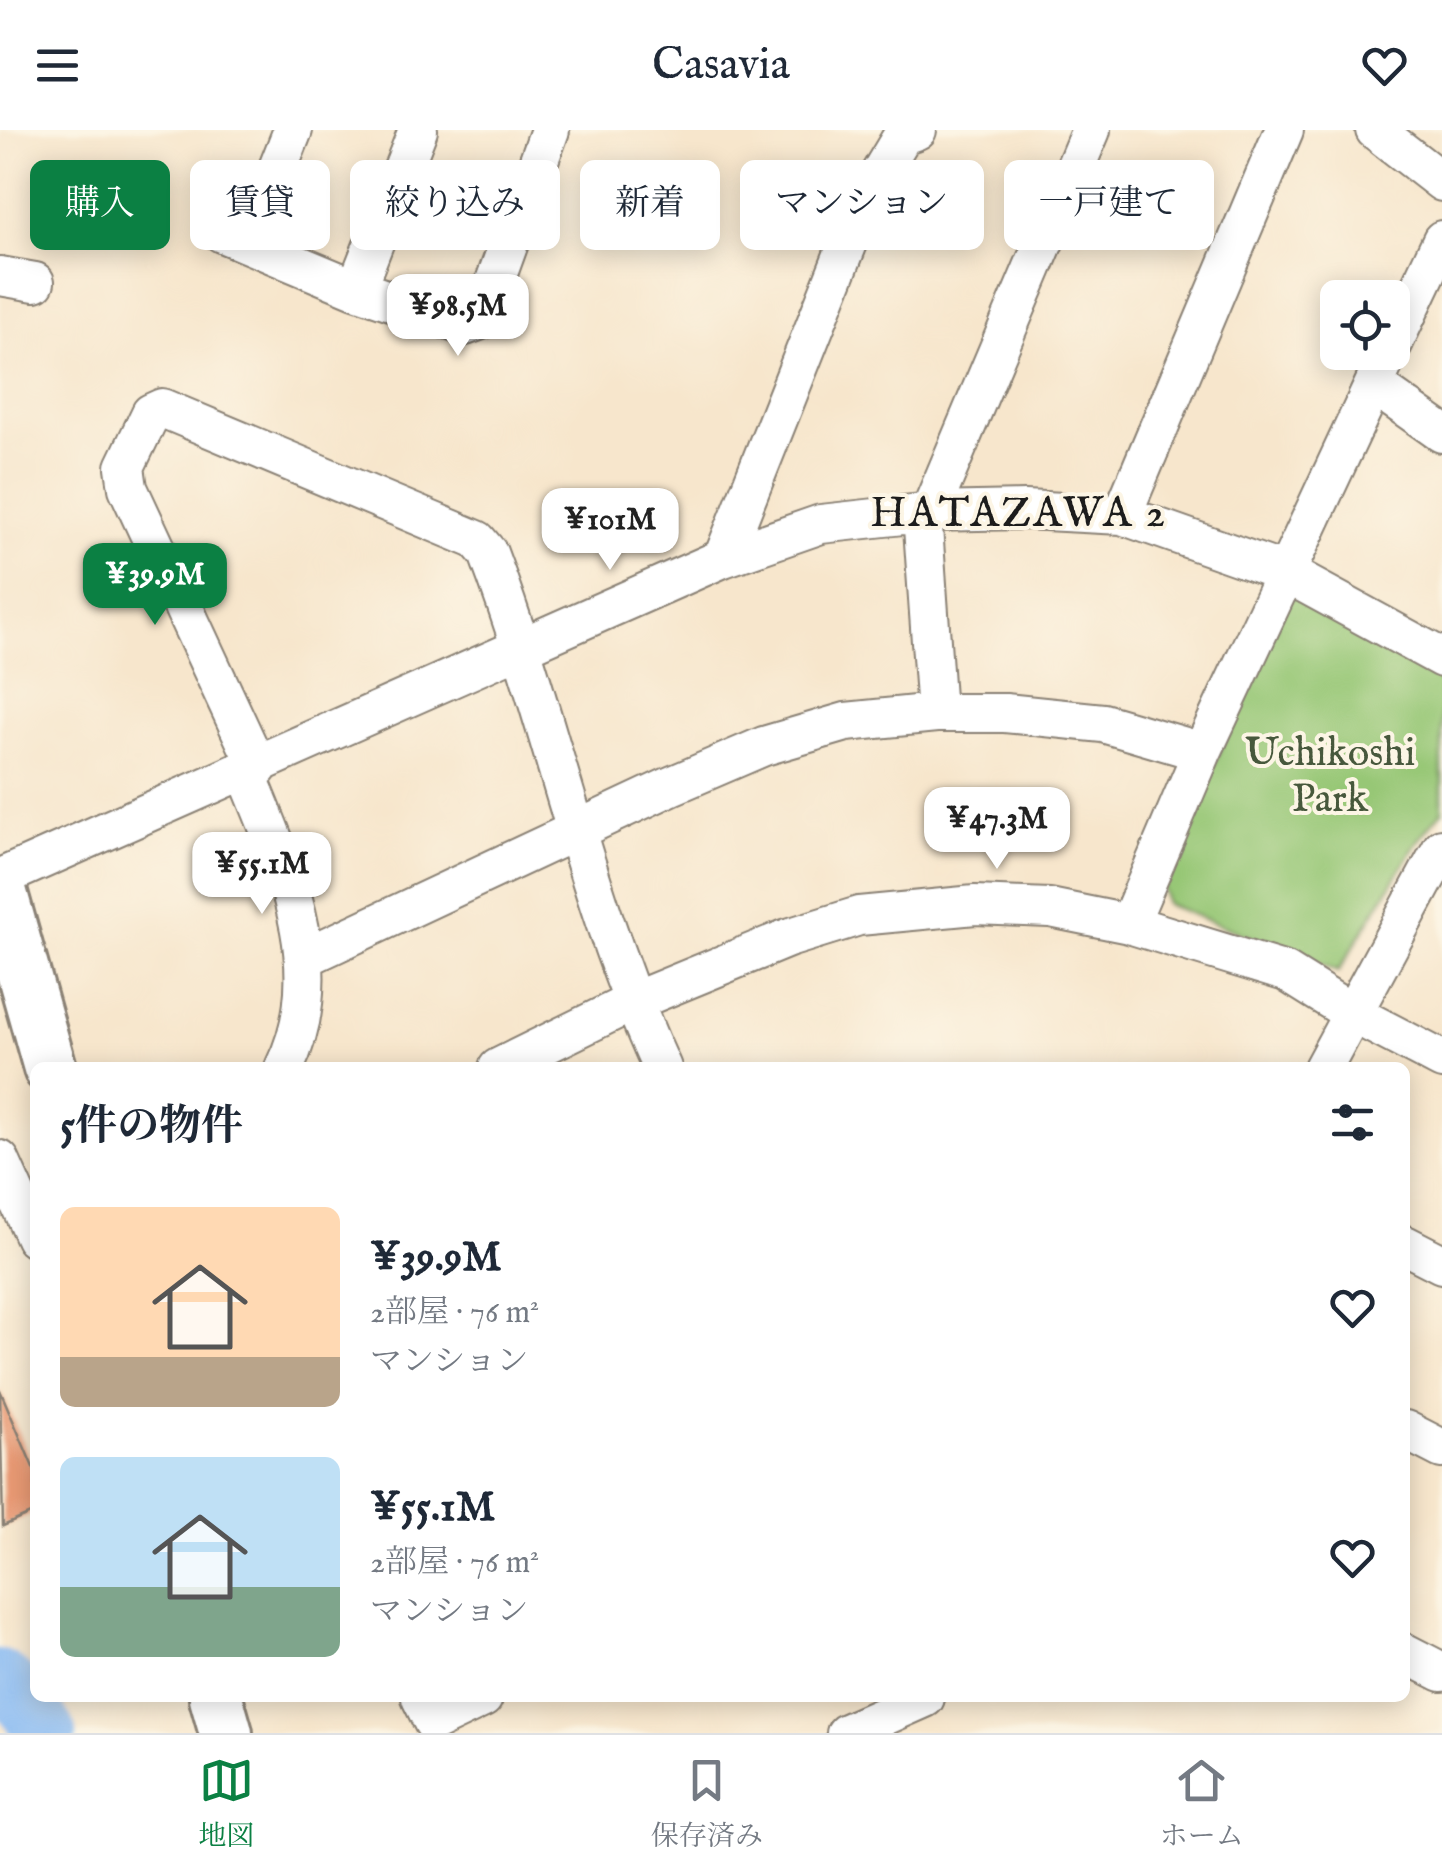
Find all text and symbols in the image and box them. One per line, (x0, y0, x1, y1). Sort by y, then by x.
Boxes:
text: Casavia (652, 37, 790, 94)
icon: menu (30, 38, 85, 93)
icon: heart (1357, 38, 1412, 93)
chip: 購入 (30, 160, 170, 250)
chip: 賃貸 (190, 160, 330, 250)
chip: 絞り込み (350, 160, 560, 250)
chip: 新着 (580, 160, 720, 250)
chip: マンション (740, 160, 984, 250)
chip: 一戸建て (1004, 160, 1214, 250)
pin: ¥98.5M (377, 274, 539, 359)
map controls (1320, 280, 1410, 370)
button: locate (1320, 280, 1410, 370)
text: ¥98.5M (409, 286, 507, 327)
pin: ¥101M (540, 488, 680, 573)
district label: HATAZAWA 2 (870, 488, 1168, 541)
text: ¥101M (564, 500, 656, 541)
pin: ¥39.9M (74, 543, 236, 628)
text: ¥39.9M (105, 555, 205, 596)
park label: Uchikoshi Park (1245, 729, 1415, 826)
pin: ¥47.3M (916, 787, 1078, 872)
text: ¥47.3M (946, 799, 1048, 840)
pin: ¥55.1M (181, 832, 343, 917)
text: ¥55.1M (214, 844, 310, 885)
icon: filters (1325, 1095, 1380, 1150)
text: 5件の物件 (60, 1101, 243, 1154)
text: ¥39.9M (370, 1232, 501, 1285)
icon: home (140, 1247, 260, 1367)
icon: heart (1325, 1280, 1380, 1335)
text: 2部屋 · 76 m² (370, 1293, 539, 1334)
text: マンション (370, 1342, 529, 1383)
text: ¥55.1M (370, 1482, 495, 1535)
icon: home (140, 1497, 260, 1617)
icon: heart (1325, 1530, 1380, 1585)
text: 2部屋 · 76 m² (370, 1543, 539, 1584)
text: マンション (370, 1592, 529, 1633)
tab: 地図 (198, 1753, 254, 1855)
tab: 保存済み (651, 1753, 763, 1855)
tab: ホーム (1160, 1753, 1244, 1855)

